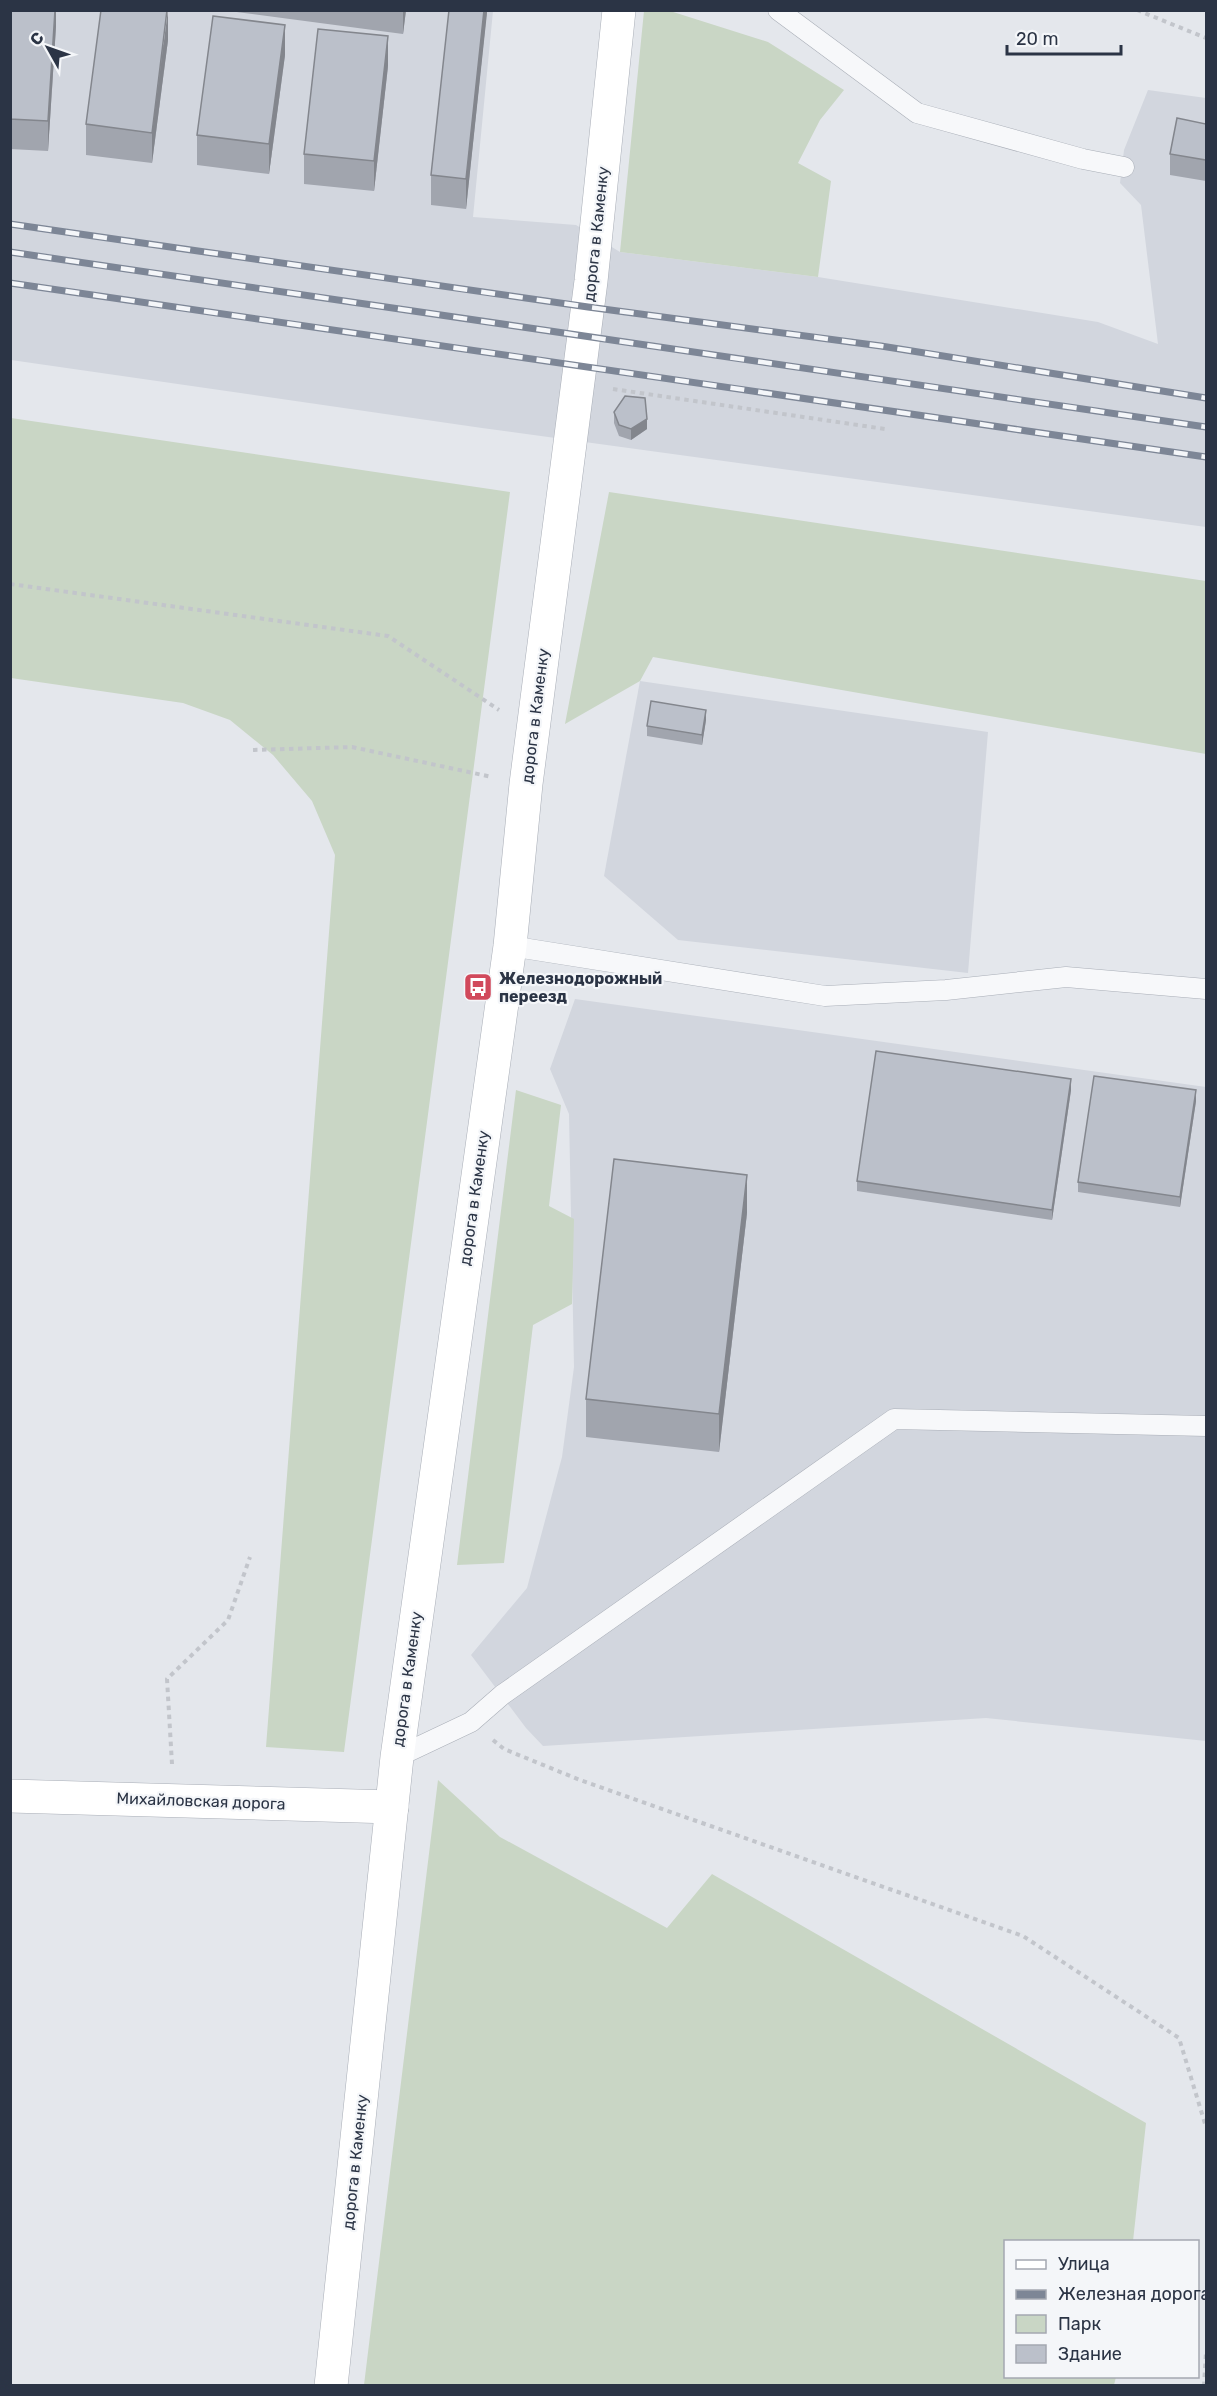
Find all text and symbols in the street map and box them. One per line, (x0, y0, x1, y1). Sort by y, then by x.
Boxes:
north arrow (18, 18, 78, 78)
scale bar (1007, 18, 1121, 56)
text: С (26, 28, 48, 49)
text: 20 m (1016, 28, 1058, 50)
street label: дорога в Каменку (579, 165, 613, 303)
street label: дорога в Каменку (517, 647, 553, 785)
place label: Железнодорожный переезд (499, 969, 662, 1006)
bus stop icon: Железнодорожный переезд (462, 971, 494, 1003)
street label: дорога в Каменку (455, 1129, 493, 1267)
street label: дорога в Каменку (388, 1610, 426, 1748)
street label: Михайловская дорога (116, 1789, 286, 1813)
street label: дорога в Каменку (338, 2093, 372, 2231)
legend (1004, 2240, 1199, 2378)
text: Улица (1058, 2253, 1110, 2275)
text: Железная дорога (1058, 2283, 1211, 2305)
text: Парк (1058, 2313, 1102, 2335)
text: Здание (1058, 2343, 1122, 2365)

